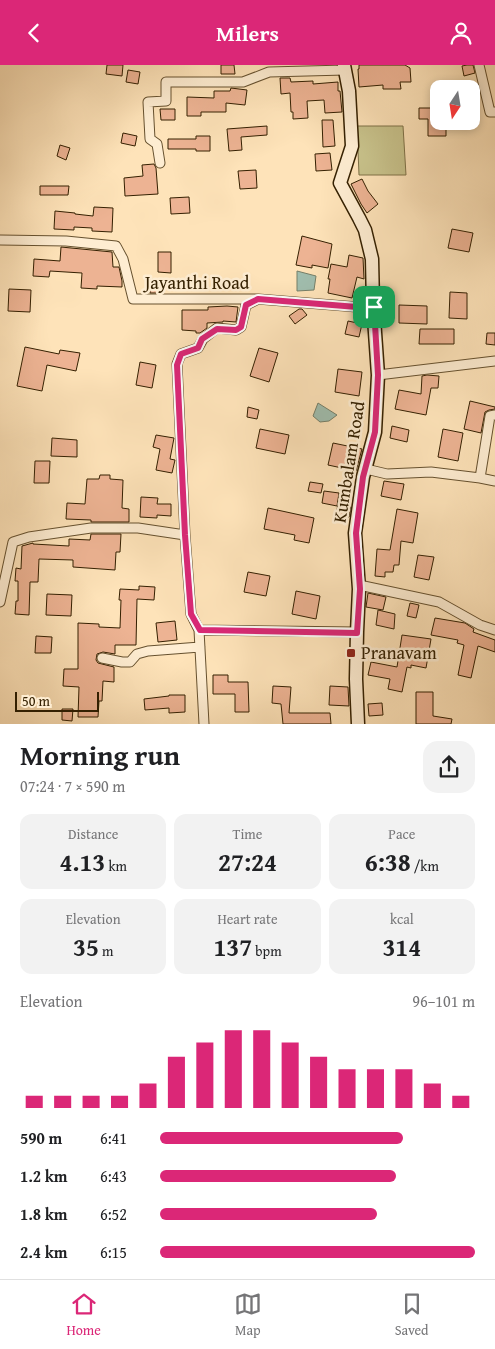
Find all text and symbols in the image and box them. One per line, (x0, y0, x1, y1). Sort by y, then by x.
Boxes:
text: Milers (216, 17, 279, 49)
icon: back (20, 19, 48, 47)
icon: person (447, 19, 475, 47)
north arrow (430, 80, 480, 130)
map controls (430, 80, 480, 130)
street label: Jayanthi Road (143, 269, 250, 296)
pin (353, 286, 395, 328)
icon: arrive (360, 293, 388, 321)
street label: Kumbalam Road (326, 399, 372, 525)
place label: Pranavam (361, 639, 437, 666)
marker: Pranavam (345, 647, 357, 659)
scale bar (15, 689, 99, 712)
text: 50 m (22, 691, 50, 711)
text: Morning run (20, 734, 180, 775)
button: share (423, 741, 475, 793)
text: 07:24 · 7 × 590 m (20, 774, 125, 798)
text: Distance (68, 824, 118, 844)
text: Time (233, 824, 262, 844)
text: Pace (388, 824, 415, 844)
text: 4.13 (59, 844, 105, 880)
text: 27:24 (218, 844, 277, 880)
text: 6:38 (365, 844, 411, 880)
text: km (105, 856, 127, 876)
text: /km (411, 856, 439, 876)
text: Elevation (66, 909, 121, 929)
text: Heart rate (217, 909, 278, 929)
text: kcal (390, 909, 414, 929)
text: 35 (73, 929, 99, 965)
text: 137 (213, 929, 252, 965)
text: 314 (382, 929, 421, 965)
text: m (99, 941, 113, 961)
text: bpm (252, 941, 282, 961)
text: Elevation (20, 989, 83, 1013)
text: 96–101 m (412, 989, 475, 1013)
text: 590 m (20, 1126, 62, 1150)
text: 6:41 (100, 1126, 127, 1150)
text: 1.2 km (20, 1164, 67, 1188)
text: 6:43 (100, 1164, 127, 1188)
text: 1.8 km (20, 1202, 67, 1226)
text: 6:52 (100, 1202, 127, 1226)
text: 2.4 km (20, 1240, 67, 1264)
text: 6:15 (100, 1240, 127, 1264)
tab: Home (66, 1290, 101, 1340)
tab: Map (234, 1290, 262, 1340)
tab: Saved (395, 1290, 429, 1340)

